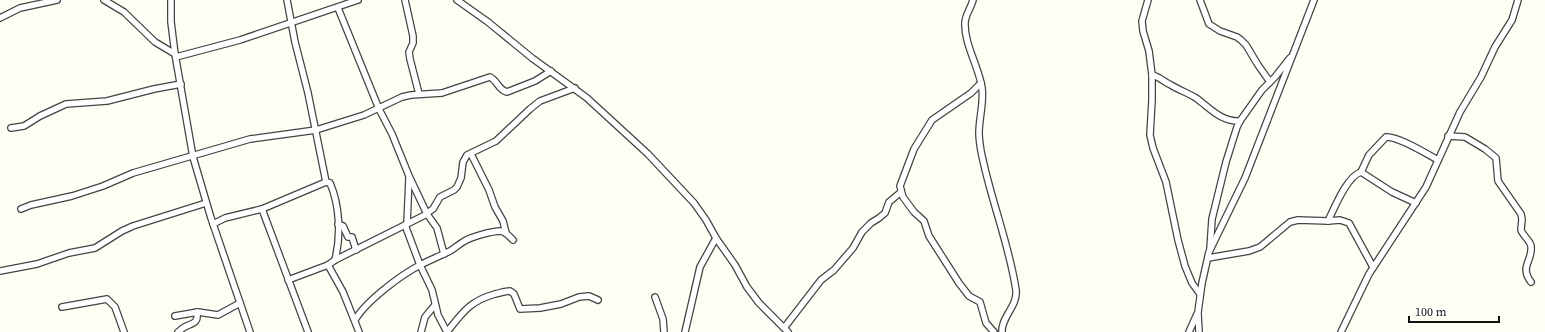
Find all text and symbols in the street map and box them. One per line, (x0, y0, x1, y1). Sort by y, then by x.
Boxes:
scale bar (1409, 298, 1499, 324)
text: 100 m (1415, 304, 1447, 320)

